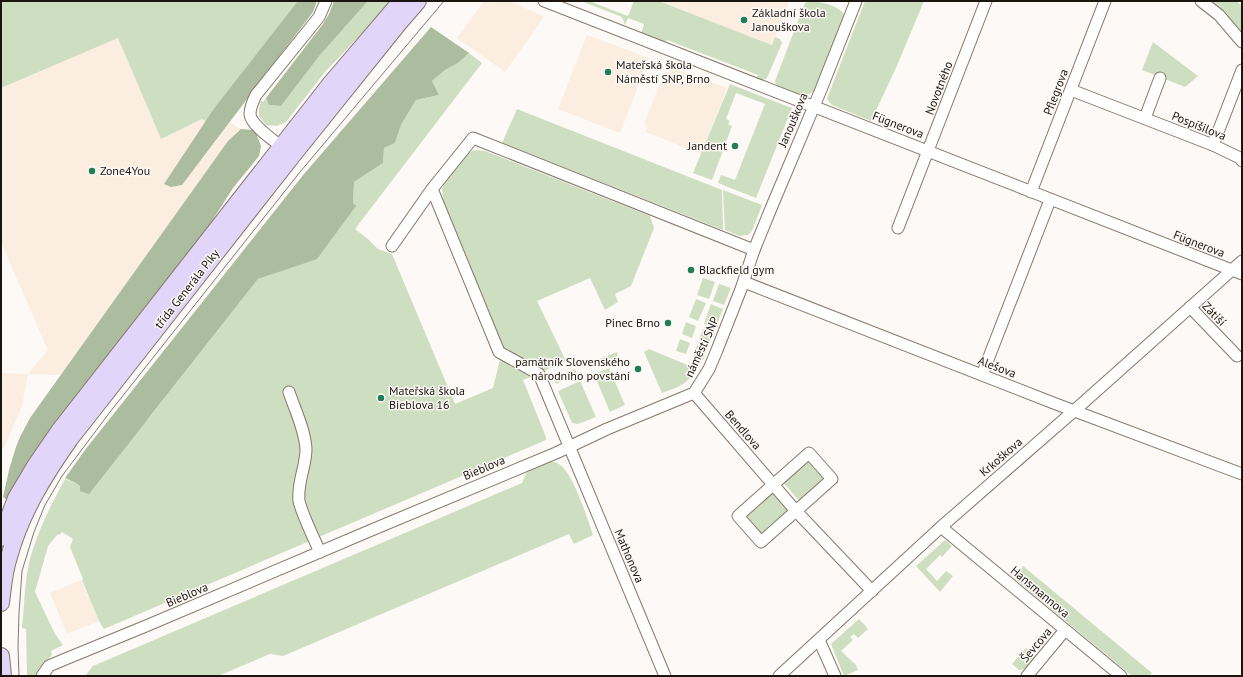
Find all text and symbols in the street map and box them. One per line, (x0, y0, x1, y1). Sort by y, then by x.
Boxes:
place label: Základní škola Janouškova (751, 5, 826, 34)
marker: Základní škola Janouškova (739, 15, 749, 25)
place label: Mateřská škola Náměstí SNP, Brno (616, 57, 710, 86)
street label: Novotného (921, 59, 956, 117)
marker: Mateřská škola Náměstí SNP, Brno (603, 67, 613, 77)
street label: Pflegrova (1040, 67, 1071, 117)
street label: Janouškova (774, 90, 811, 150)
street label: Fügnerova (870, 108, 926, 141)
street label: Pospíšilova (1170, 108, 1229, 143)
place label: Jandent (687, 138, 727, 153)
marker: Jandent (730, 141, 740, 151)
place label: Zone4You (100, 163, 150, 178)
marker: Zone4You (87, 166, 97, 176)
street label: Fügnerova (1171, 227, 1227, 260)
street label: třída Generála Píky (151, 246, 222, 331)
place label: Blackfield gym (699, 262, 774, 277)
marker: Blackfield gym (686, 265, 696, 275)
street label: Zátiší (1199, 298, 1229, 329)
street label: náměstí SNP (681, 314, 722, 379)
place label: Pinec Brno (605, 315, 660, 330)
marker: Pinec Brno (663, 318, 673, 328)
street label: Alešova (976, 352, 1018, 381)
place label: památník Slovenského národního povstání (515, 354, 630, 383)
marker: památník Slovenského národního povstání (633, 364, 643, 374)
place label: Mateřská škola Bieblova 16 (389, 383, 465, 412)
marker: Mateřská škola Bieblova 16 (376, 393, 386, 403)
street label: Bendlova (722, 407, 765, 453)
street label: Krkoškova (976, 434, 1025, 479)
street label: Bieblova (460, 452, 507, 483)
street label: Mathonova (611, 527, 648, 585)
street label: Hansmannova (1008, 563, 1073, 621)
street label: Bieblova (163, 579, 210, 610)
street label: Ševcova (1017, 624, 1055, 665)

